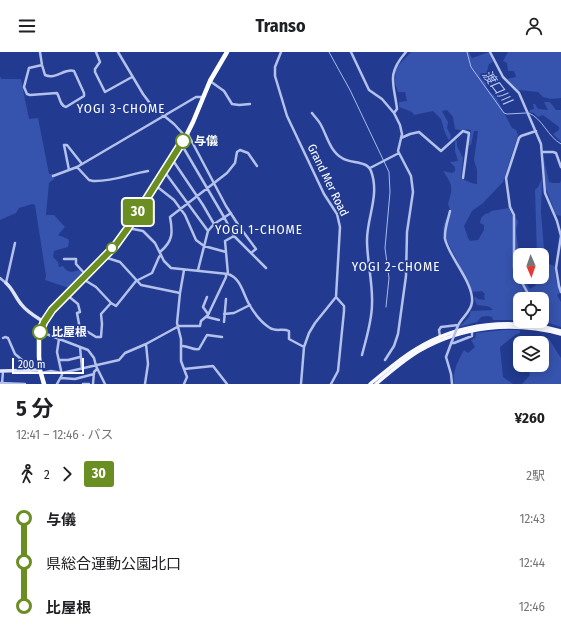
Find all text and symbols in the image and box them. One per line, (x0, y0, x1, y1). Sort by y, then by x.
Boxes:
icon: menu (16, 15, 38, 37)
text: Transo (255, 15, 306, 37)
icon: person (523, 15, 545, 37)
water label: 渡口川 (479, 67, 516, 109)
district label: YOGI 3-CHOME (77, 101, 165, 116)
marker: 与儀 (175, 133, 191, 149)
place label: 与儀 (194, 134, 218, 148)
street label: Grand Mer Road (305, 142, 351, 218)
line badge: 30 (120, 199, 156, 225)
text: 30 (131, 203, 145, 220)
district label: YOGI 1-CHOME (215, 222, 303, 237)
unlabelled marker (106, 242, 118, 254)
north arrow (513, 248, 549, 284)
map controls (513, 248, 549, 372)
district label: YOGI 2-CHOME (352, 259, 440, 274)
button: locate (513, 292, 549, 328)
marker: 比屋根 (32, 324, 48, 340)
place label: 比屋根 (51, 325, 87, 339)
button: layers (513, 336, 549, 372)
scale bar (12, 356, 84, 375)
text: 200 m (18, 358, 45, 371)
text: 5 分 (16, 395, 53, 422)
text: ¥260 (514, 409, 545, 427)
text: 12:41 – 12:46 · バス (16, 427, 114, 442)
icon: walk (16, 463, 38, 485)
icon: forward (56, 463, 78, 485)
text: 30 (92, 465, 106, 482)
text: 2 (44, 467, 50, 482)
text: 2駅 (526, 468, 545, 483)
text: 与儀 (46, 511, 76, 529)
text: 12:43 (520, 511, 545, 526)
text: 県総合運動公園北口 (46, 555, 181, 573)
text: 12:44 (519, 555, 545, 570)
text: 比屋根 (46, 599, 91, 617)
text: 12:46 (519, 599, 545, 614)

